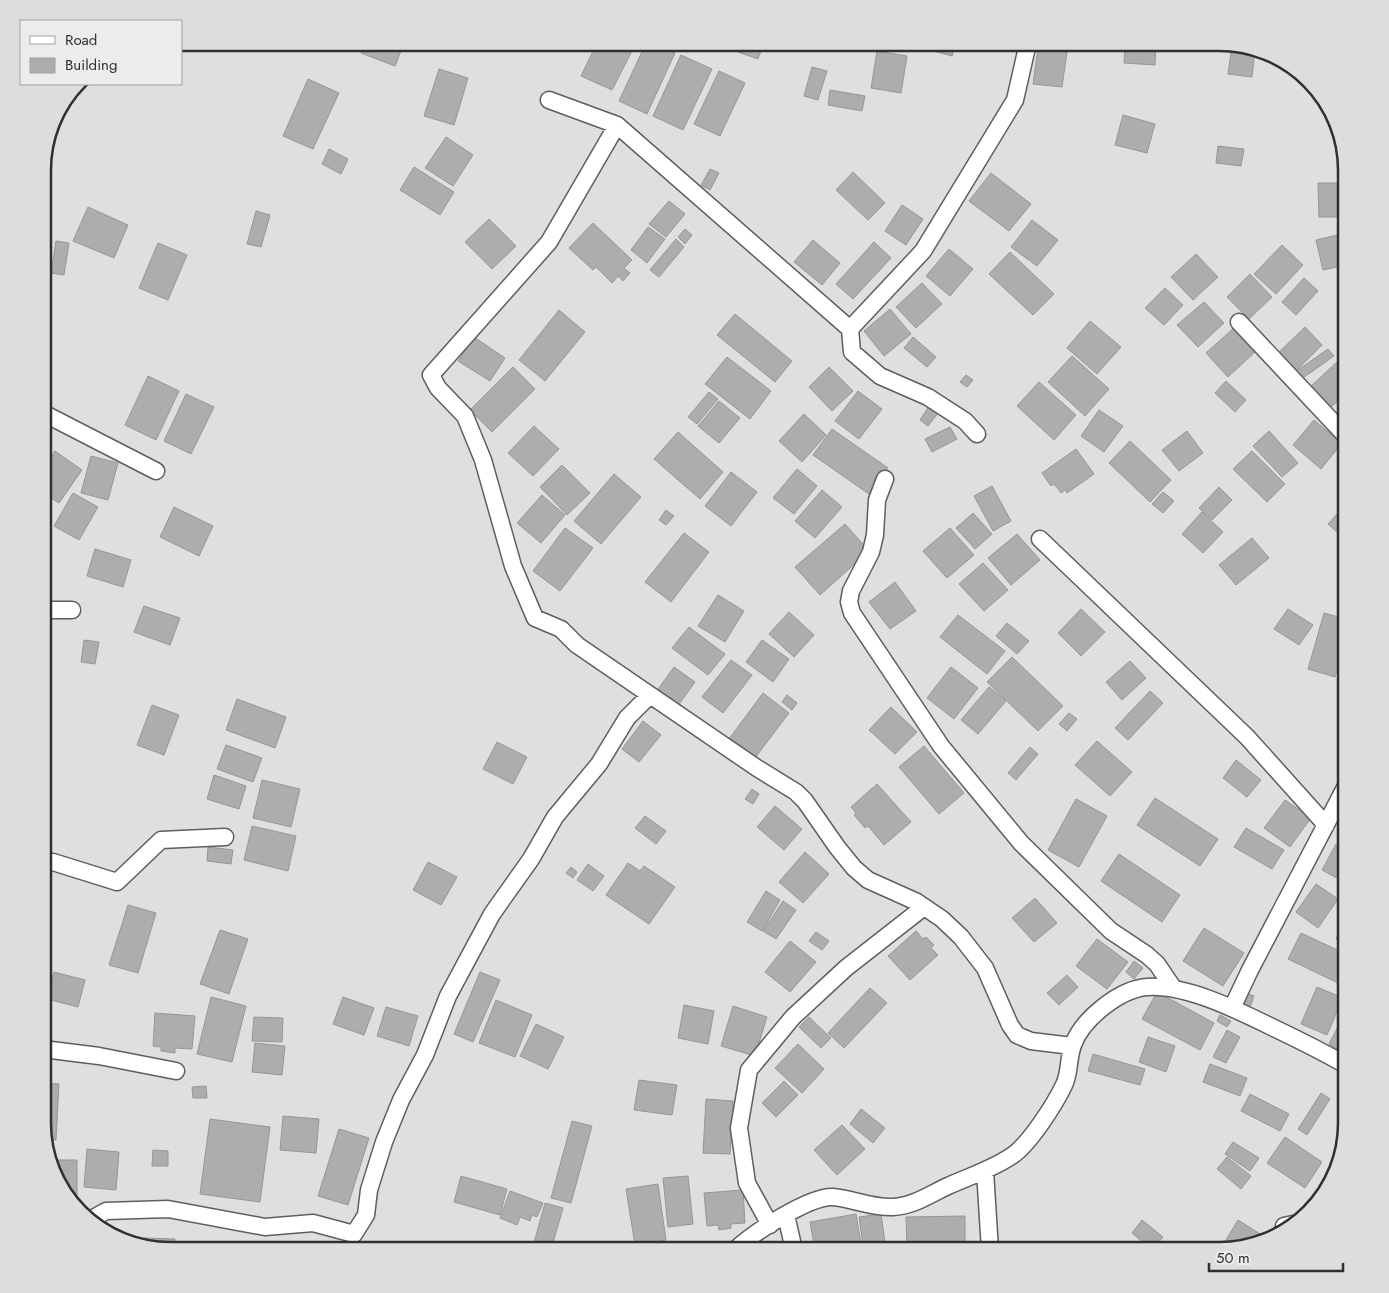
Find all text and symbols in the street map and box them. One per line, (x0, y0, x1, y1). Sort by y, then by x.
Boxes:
legend (20, 20, 182, 85)
text: Road (65, 29, 97, 51)
text: Building (65, 54, 117, 76)
scale bar (1209, 1240, 1343, 1272)
text: 50 m (1216, 1247, 1250, 1269)

